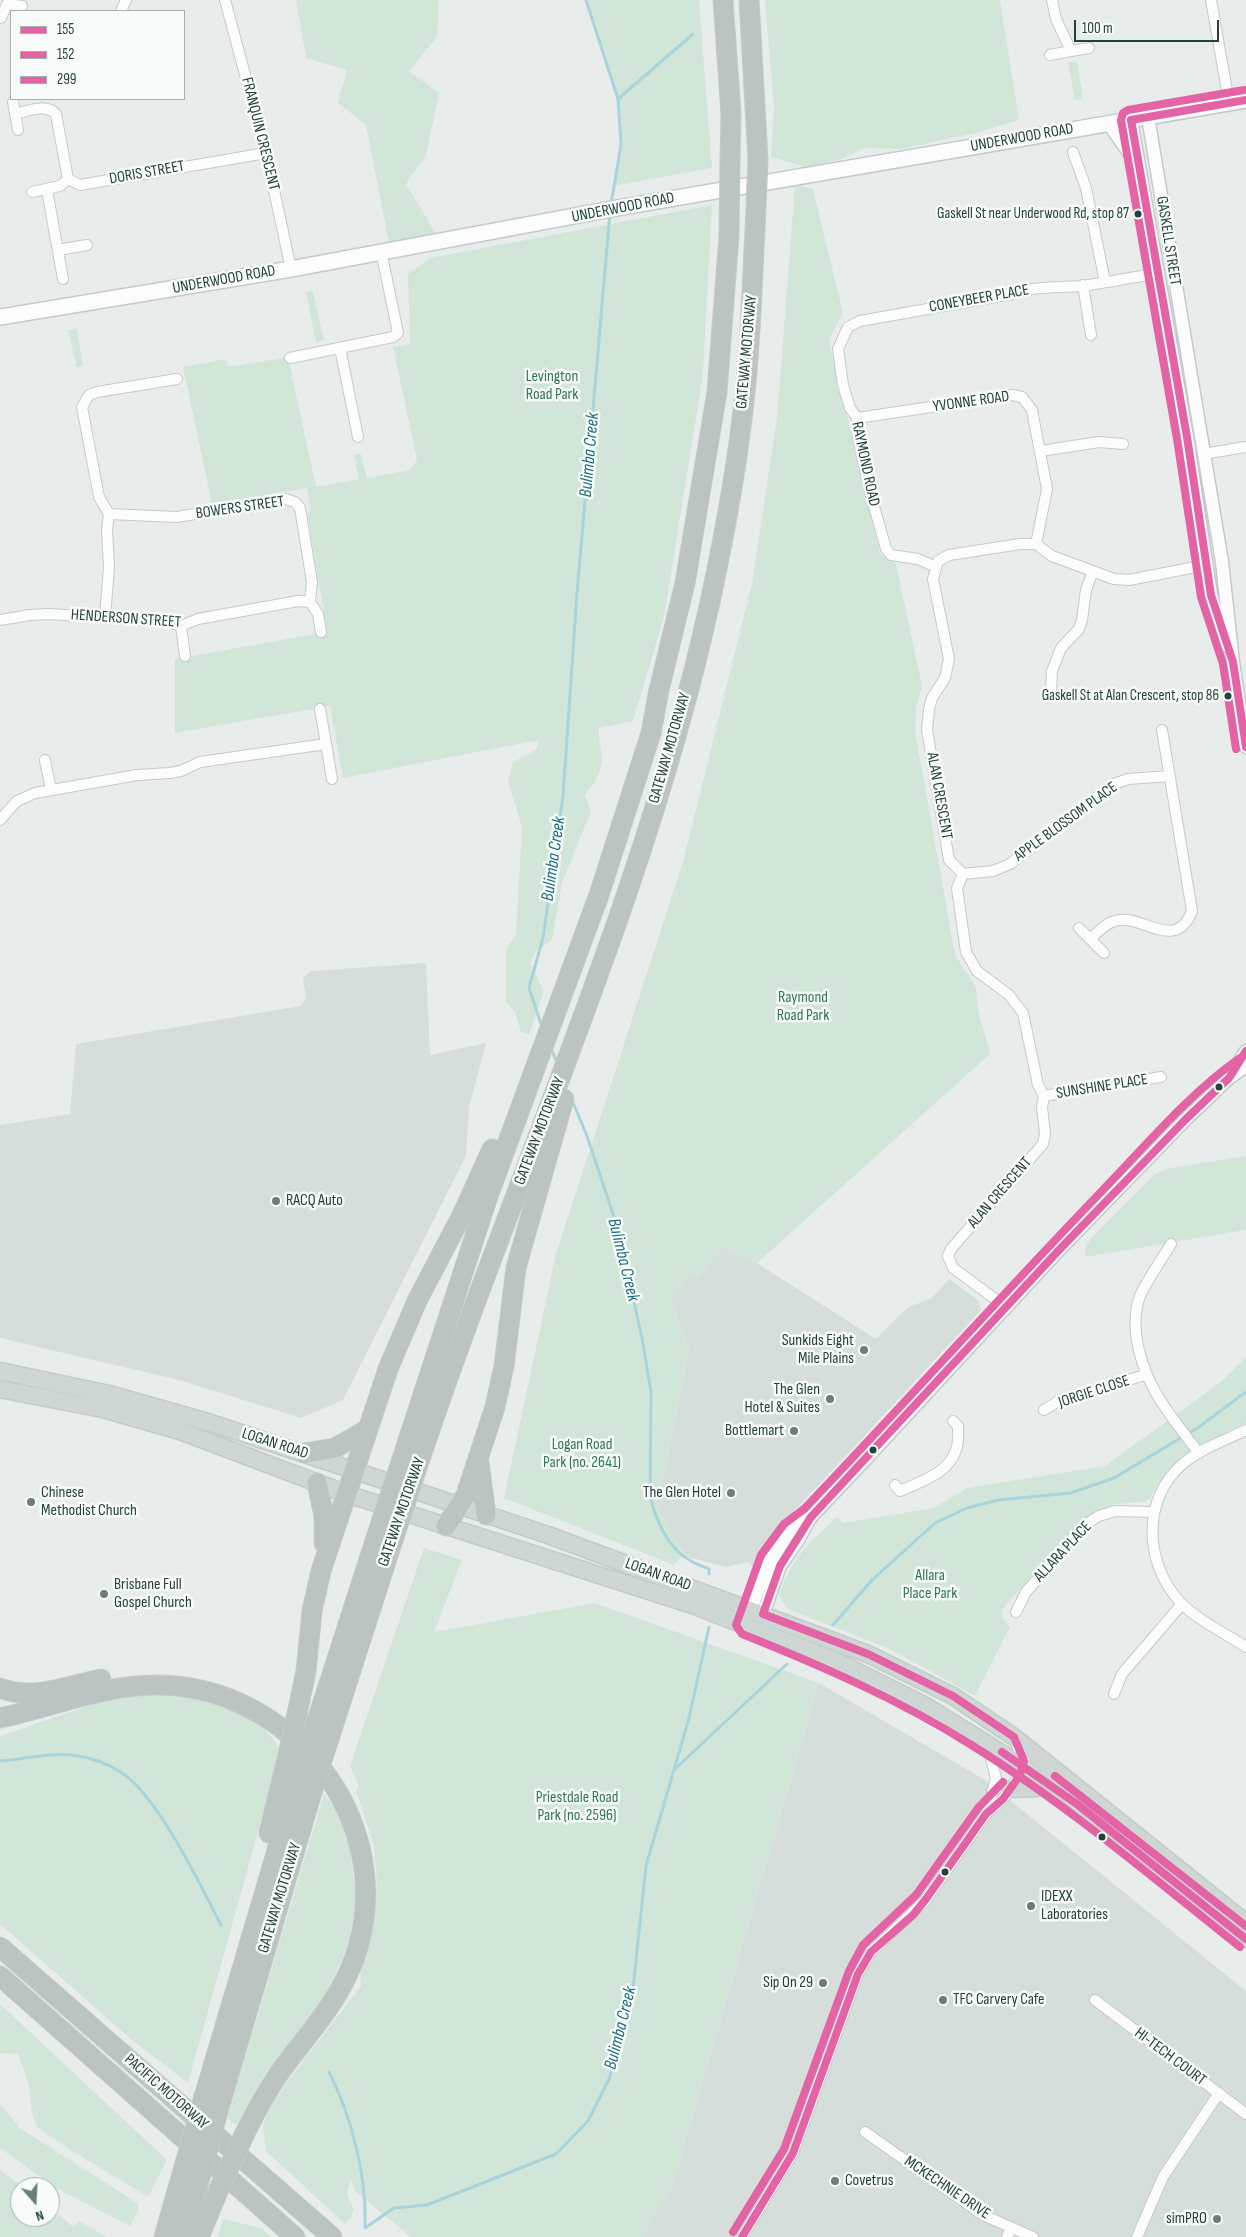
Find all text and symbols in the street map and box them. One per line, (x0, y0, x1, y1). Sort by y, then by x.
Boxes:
legend (10, 10, 185, 100)
scale bar (1076, 10, 1221, 42)
text: 100 m (1082, 19, 1113, 38)
text: 155 (57, 20, 74, 39)
text: 152 (57, 45, 74, 64)
text: 299 (57, 70, 76, 89)
street label: FRANQUIN CRESCENT (237, 75, 283, 193)
street label: UNDERWOOD ROAD (969, 120, 1075, 156)
street label: DORIS STREET (108, 157, 186, 189)
street label: UNDERWOOD ROAD (570, 189, 676, 227)
street label: GASKELL STREET (1151, 195, 1185, 287)
place label: Gaskell St near Underwood Rd, stop 87 (937, 205, 1129, 223)
marker: Gaskell St near Underwood Rd, stop 87 (1133, 209, 1143, 219)
street label: UNDERWOOD ROAD (171, 262, 277, 298)
street label: CONEYBEER PLACE (928, 281, 1030, 317)
street label: GATEWAY MOTORWAY (732, 294, 762, 410)
park label: Levington Road Park (526, 367, 578, 405)
street label: YVONNE ROAD (932, 387, 1010, 417)
water label: Bulimba Creek (576, 412, 604, 498)
street label: RAYMOND ROAD (847, 420, 883, 508)
street label: BOWERS STREET (195, 492, 285, 524)
street label: HENDERSON STREET (70, 606, 182, 632)
place label: Gaskell St at Alan Crescent, stop 86 (1042, 687, 1219, 705)
street label: GATEWAY MOTORWAY (645, 691, 695, 805)
marker: Gaskell St at Alan Crescent, stop 86 (1223, 691, 1233, 701)
street label: ALAN CRESCENT (922, 751, 956, 841)
street label: APPLE BLOSSOM PLACE (1011, 778, 1121, 866)
water label: Bulimba Creek (537, 815, 571, 903)
park label: Raymond Road Park (777, 988, 829, 1026)
street label: SUNSHINE PLACE (1055, 1070, 1149, 1104)
street label: GATEWAY MOTORWAY (511, 1074, 569, 1188)
unlabelled marker (1214, 1082, 1224, 1092)
street label: ALAN CRESCENT (964, 1153, 1036, 1233)
place label: RACQ Auto (286, 1191, 343, 1211)
marker: RACQ Auto (270, 1195, 282, 1207)
water label: Bulimba Creek (602, 1216, 644, 1304)
place label: Sunkids Eight Mile Plains (782, 1331, 854, 1369)
marker: Sunkids Eight Mile Plains (858, 1344, 870, 1356)
street label: JORGIE CLOSE (1056, 1372, 1132, 1412)
place label: The Glen Hotel & Suites (744, 1380, 820, 1418)
marker: The Glen Hotel & Suites (824, 1393, 836, 1405)
place label: Bottlemart (725, 1421, 784, 1441)
street label: LOGAN ROAD (239, 1424, 311, 1464)
marker: Bottlemart (788, 1425, 800, 1437)
park label: Logan Road Park (no. 2641) (543, 1435, 621, 1473)
unlabelled marker (868, 1445, 878, 1455)
street label: GATEWAY MOTORWAY (374, 1455, 430, 1569)
place label: Chinese Methodist Church (41, 1483, 137, 1521)
place label: The Glen Hotel (643, 1483, 721, 1503)
marker: The Glen Hotel (725, 1487, 737, 1499)
marker: Chinese Methodist Church (25, 1496, 37, 1508)
street label: ALLARA PLACE (1030, 1518, 1096, 1586)
street label: LOGAN ROAD (622, 1554, 694, 1596)
park label: Allara Place Park (903, 1566, 957, 1604)
place label: Brisbane Full Gospel Church (114, 1575, 192, 1613)
marker: Brisbane Full Gospel Church (98, 1588, 110, 1600)
park label: Priestdale Road Park (no. 2596) (536, 1788, 618, 1826)
unlabelled marker (1097, 1832, 1107, 1842)
street label: GATEWAY MOTORWAY (254, 1841, 306, 1955)
unlabelled marker (940, 1867, 950, 1877)
place label: IDEXX Laboratories (1041, 1887, 1108, 1925)
marker: IDEXX Laboratories (1025, 1900, 1037, 1912)
place label: Sip On 29 (763, 1973, 813, 1993)
marker: Sip On 29 (817, 1977, 829, 1989)
water label: Bulimba Creek (600, 1984, 642, 2072)
place label: TFC Carvery Cafe (953, 1990, 1045, 2010)
marker: TFC Carvery Cafe (937, 1994, 949, 2006)
street label: HI-TECH COURT (1130, 2024, 1210, 2090)
street label: PACIFIC MOTORWAY (120, 2050, 212, 2134)
street label: MCKECHNIE DRIVE (900, 2152, 994, 2224)
place label: Covetrus (845, 2171, 893, 2191)
marker: Covetrus (829, 2175, 841, 2187)
north arrow (10, 2177, 60, 2227)
text: N (33, 2206, 46, 2225)
place label: simPRO (1166, 2209, 1207, 2229)
marker: simPRO (1211, 2213, 1223, 2225)

